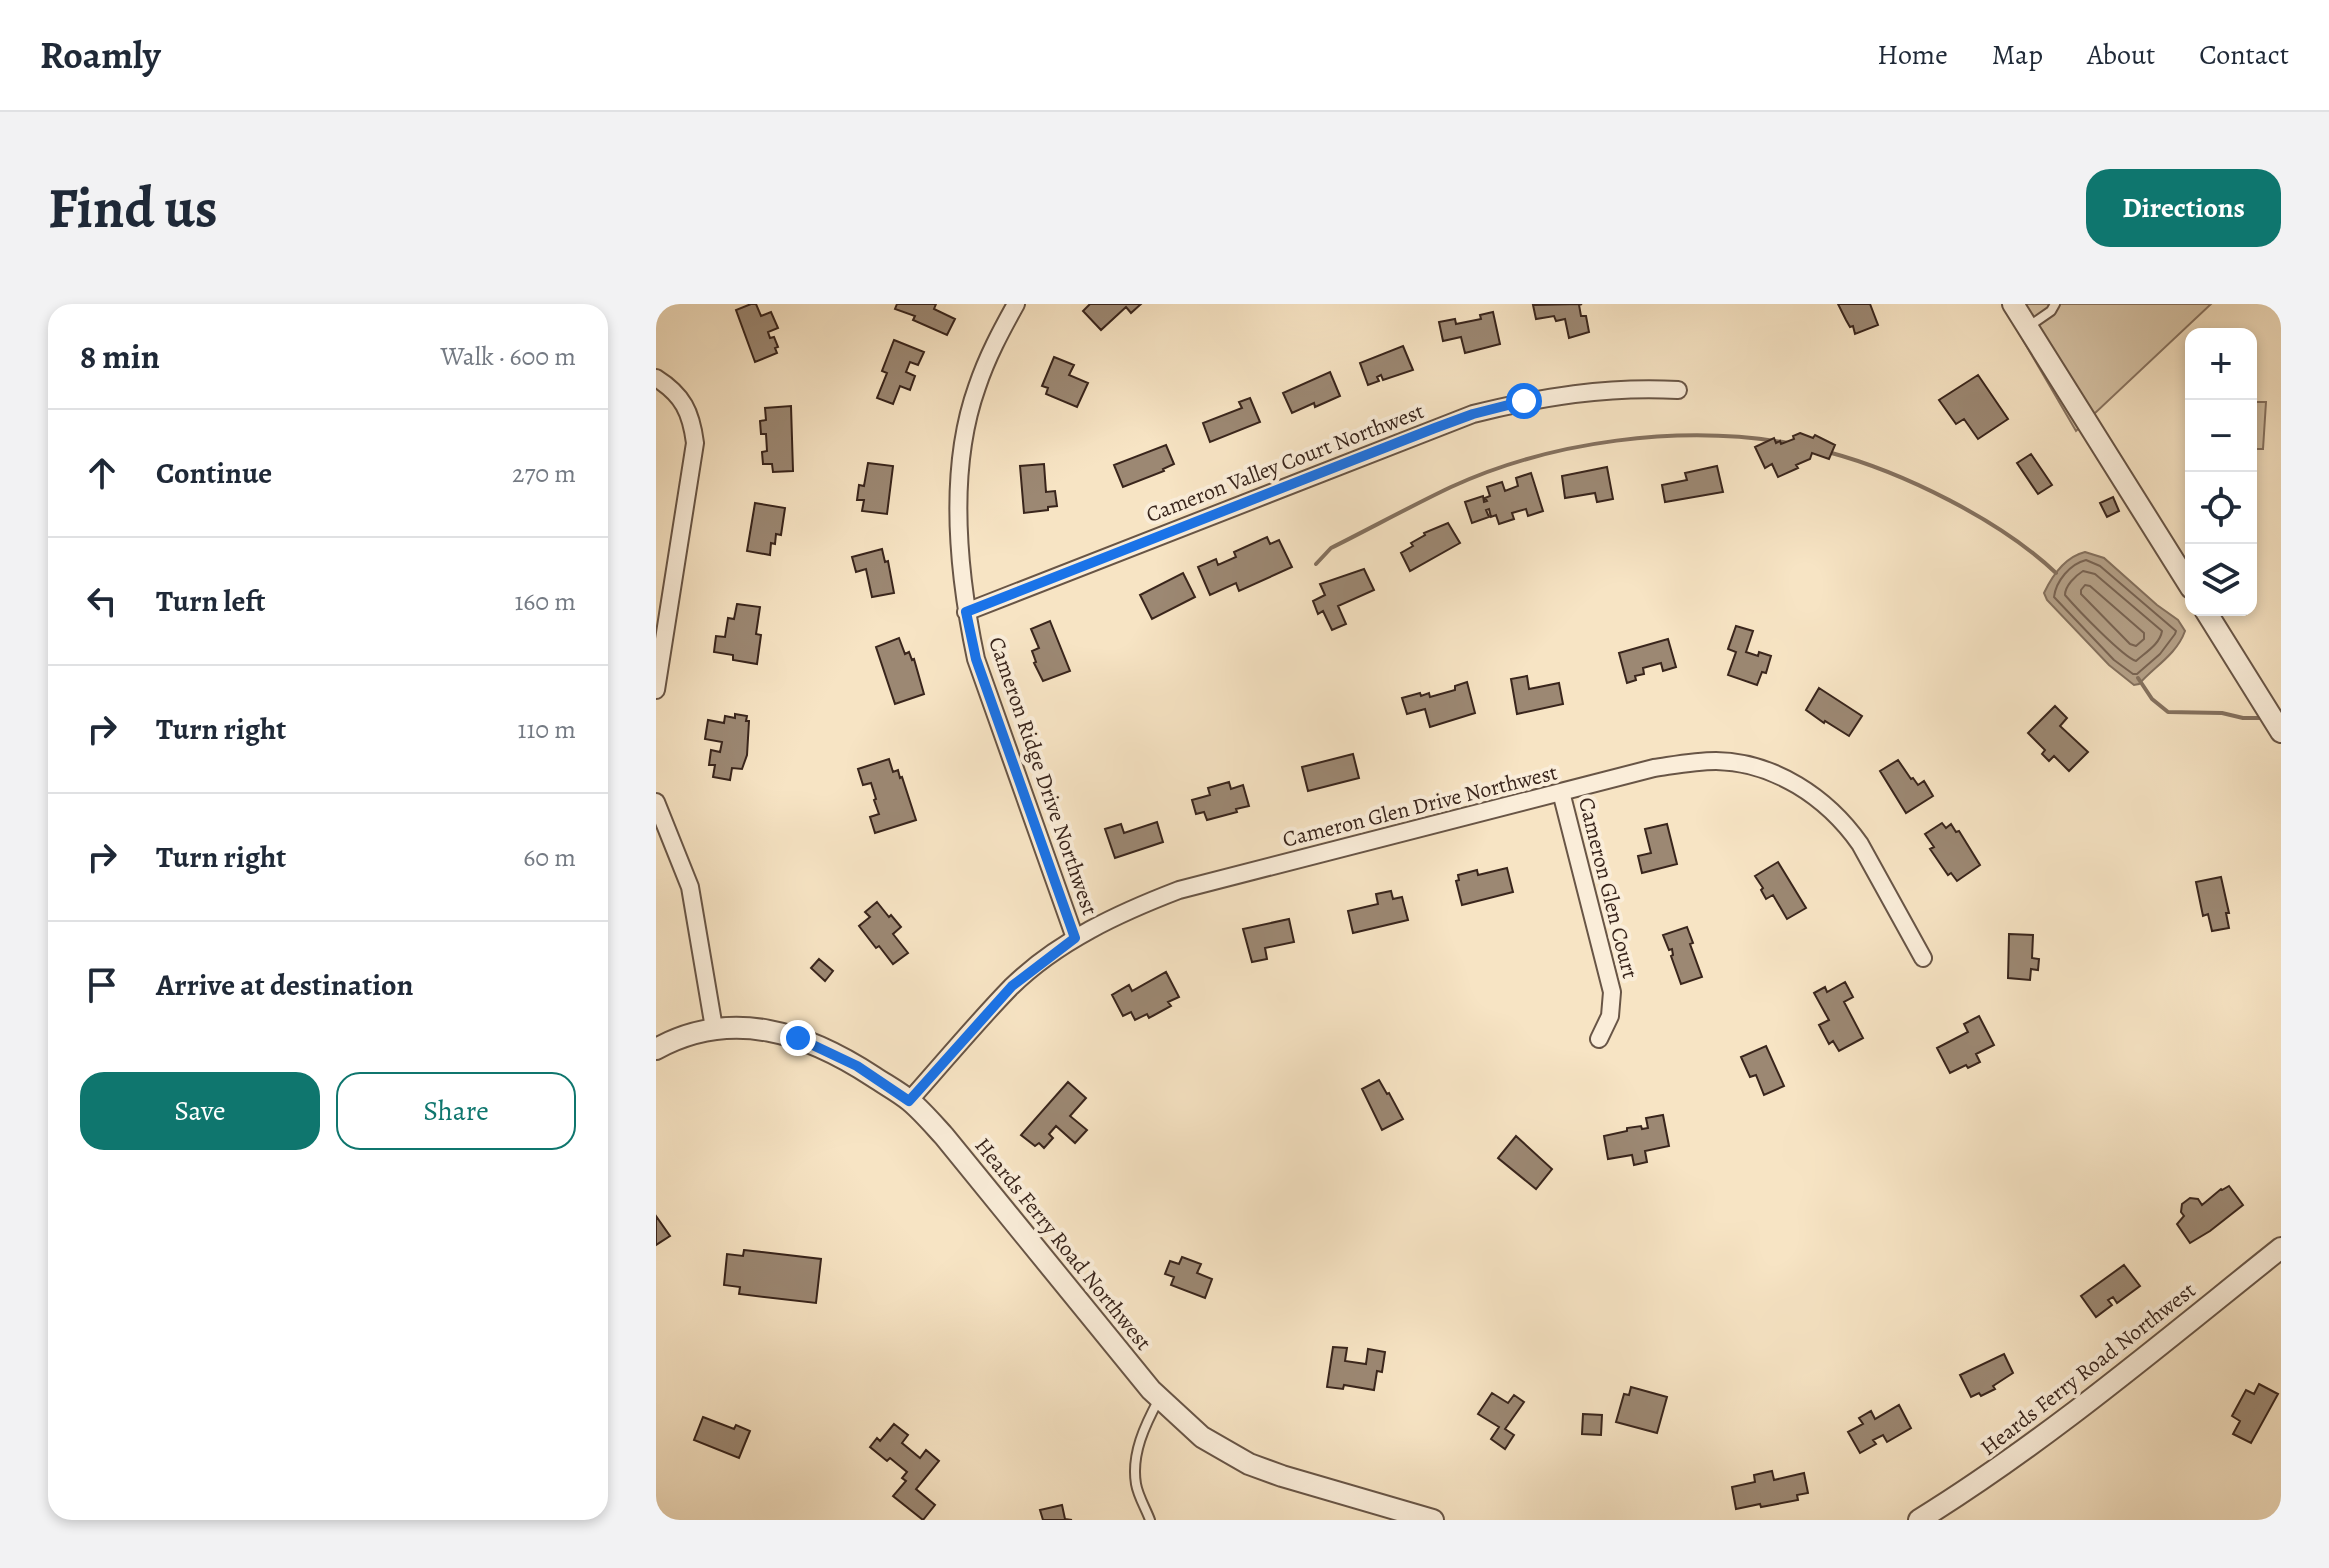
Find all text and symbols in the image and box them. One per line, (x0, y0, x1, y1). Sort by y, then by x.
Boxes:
text: Roamly (40, 29, 161, 81)
text: Home (1877, 36, 1948, 74)
text: Map (1992, 36, 2043, 74)
text: About (2087, 36, 2155, 74)
text: Contact (2199, 36, 2289, 74)
button: Directions (2086, 169, 2281, 247)
text: Find us (48, 170, 218, 246)
map controls (2185, 328, 2257, 616)
button: + (2185, 328, 2257, 400)
text: 8 min (80, 333, 160, 380)
text: Walk · 600 m (441, 339, 576, 374)
route start (1506, 383, 1542, 419)
street label: Cameron Valley Court Northwest (1142, 396, 1428, 530)
button: − (2185, 400, 2257, 472)
icon: ahead (80, 451, 124, 495)
text: Continue (156, 453, 272, 493)
text: 270 m (512, 456, 576, 491)
button: locate (2185, 472, 2257, 544)
button: layers (2185, 544, 2257, 616)
icon: left (80, 579, 124, 623)
text: Turn left (156, 581, 265, 621)
text: 160 m (514, 584, 576, 619)
street label: Cameron Ridge Drive Northwest (981, 633, 1105, 919)
icon: right (80, 707, 124, 751)
text: Turn right (156, 709, 286, 749)
text: 110 m (518, 712, 576, 747)
street label: Cameron Glen Drive Northwest (1280, 757, 1560, 855)
street label: Cameron Glen Court (1571, 794, 1645, 982)
icon: right (80, 835, 124, 879)
text: Turn right (156, 837, 286, 877)
text: 60 m (523, 840, 576, 875)
icon: arrive (80, 963, 124, 1007)
text: Arrive at destination (156, 965, 413, 1005)
route end (780, 1020, 816, 1056)
button: Save (80, 1072, 320, 1150)
button: Share (336, 1072, 576, 1150)
street label: Heards Ferry Road Northwest (968, 1131, 1158, 1357)
street label: Heards Ferry Road Northwest (1974, 1275, 2202, 1463)

